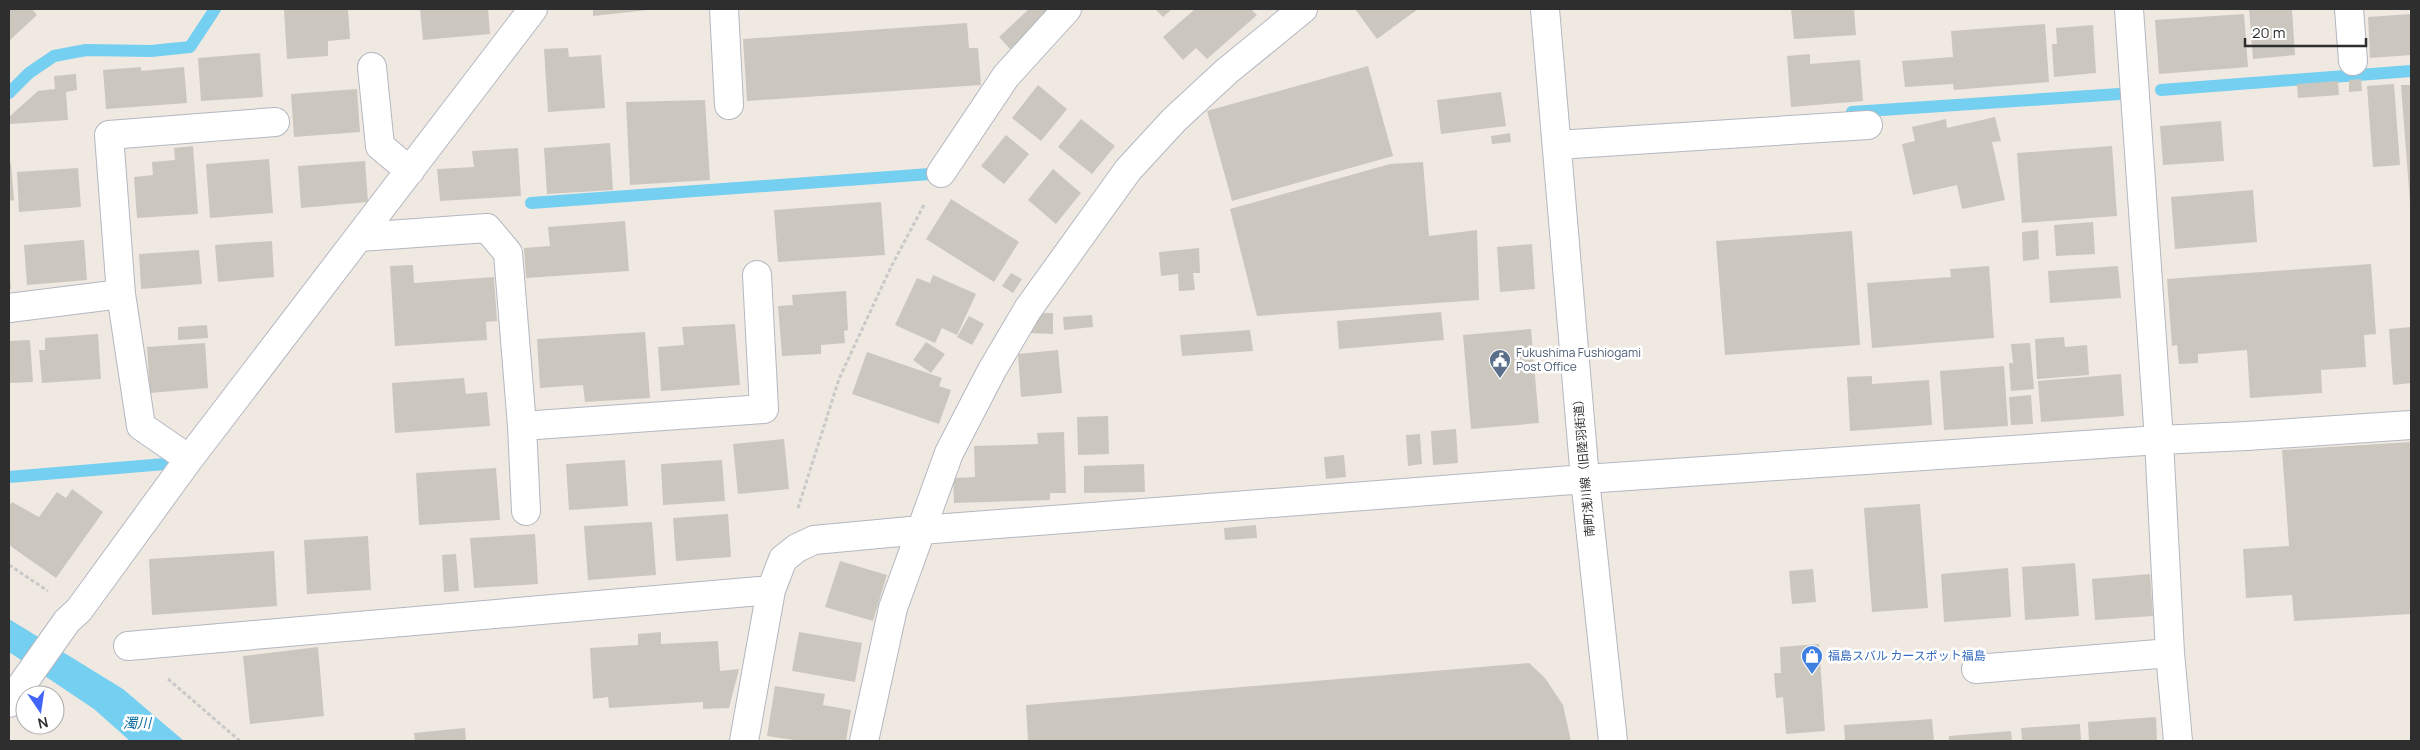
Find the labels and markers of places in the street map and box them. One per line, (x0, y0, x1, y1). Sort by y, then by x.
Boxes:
place label: Fukushima Fushiogami Post Office (1516, 344, 1641, 375)
public building icon: Fukushima Fushiogami Post Office (1488, 348, 1512, 379)
shop icon: 福島スバル カースポット福島 (1800, 644, 1824, 675)
place label: 福島スバル カースポット福島 (1828, 647, 1986, 664)

